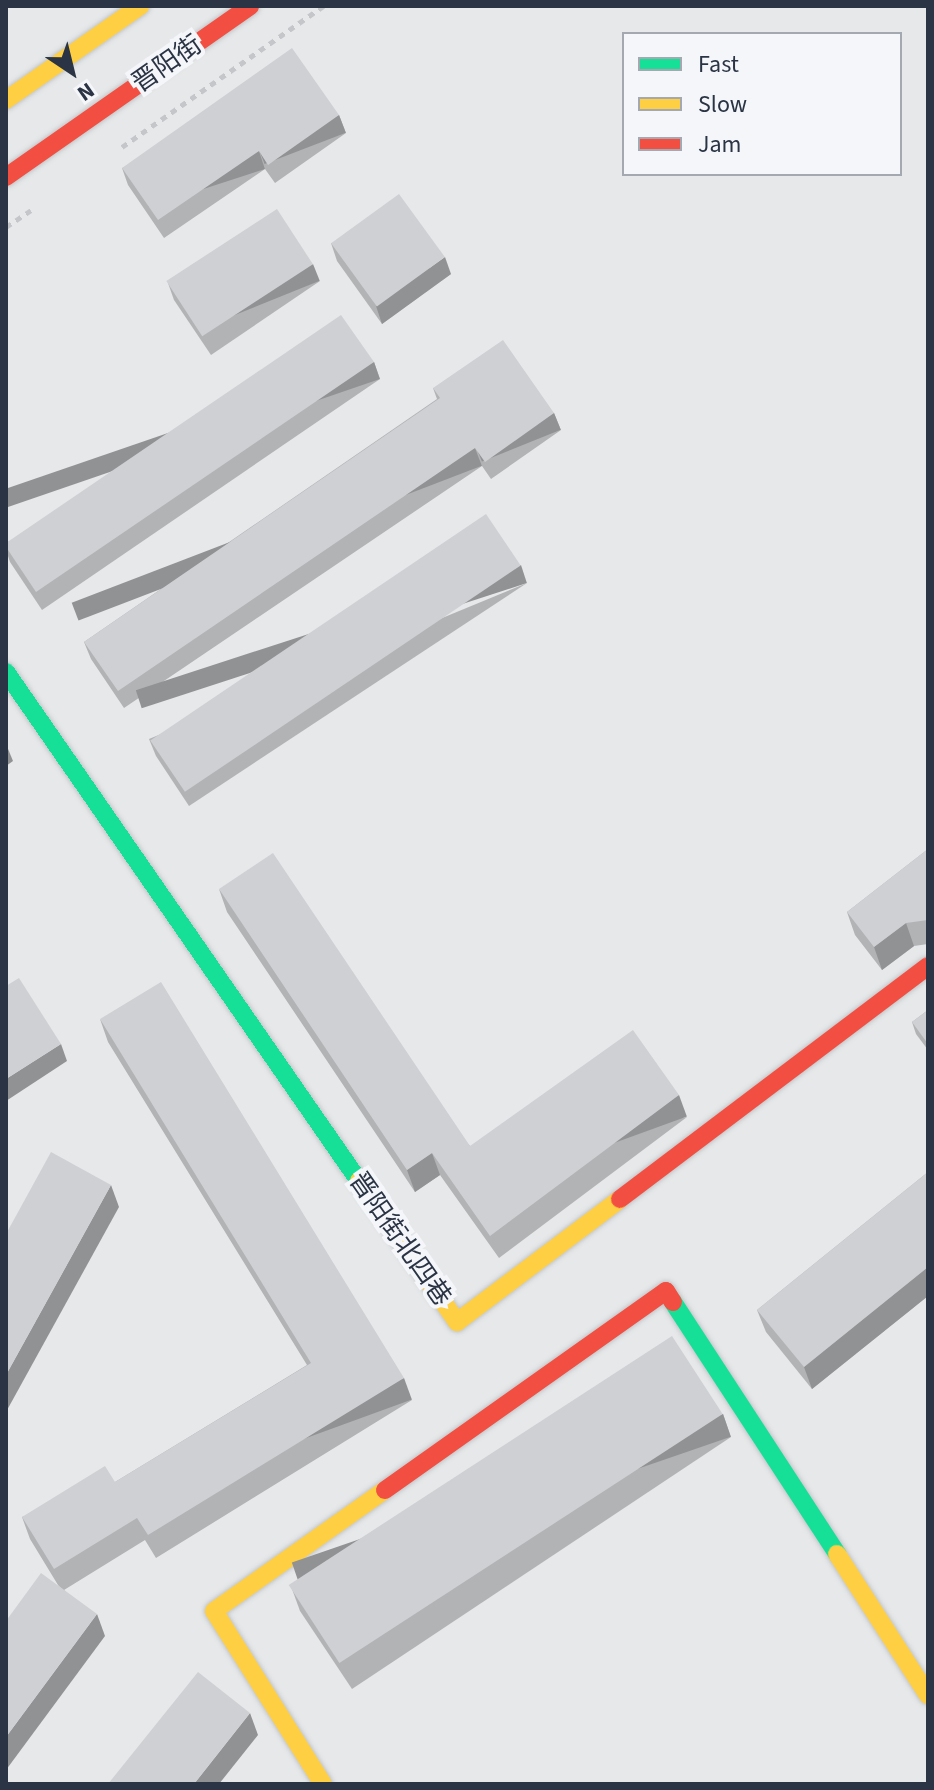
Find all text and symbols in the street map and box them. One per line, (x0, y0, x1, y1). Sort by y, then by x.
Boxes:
street label: 晋阳街 (126, 29, 208, 99)
north arrow (32, 32, 112, 112)
legend (622, 32, 902, 176)
text: Fast (698, 47, 739, 82)
text: N (71, 74, 101, 109)
text: Slow (698, 87, 747, 122)
text: Jam (698, 127, 742, 162)
street label: 晋阳街北四巷 (342, 1166, 458, 1312)

